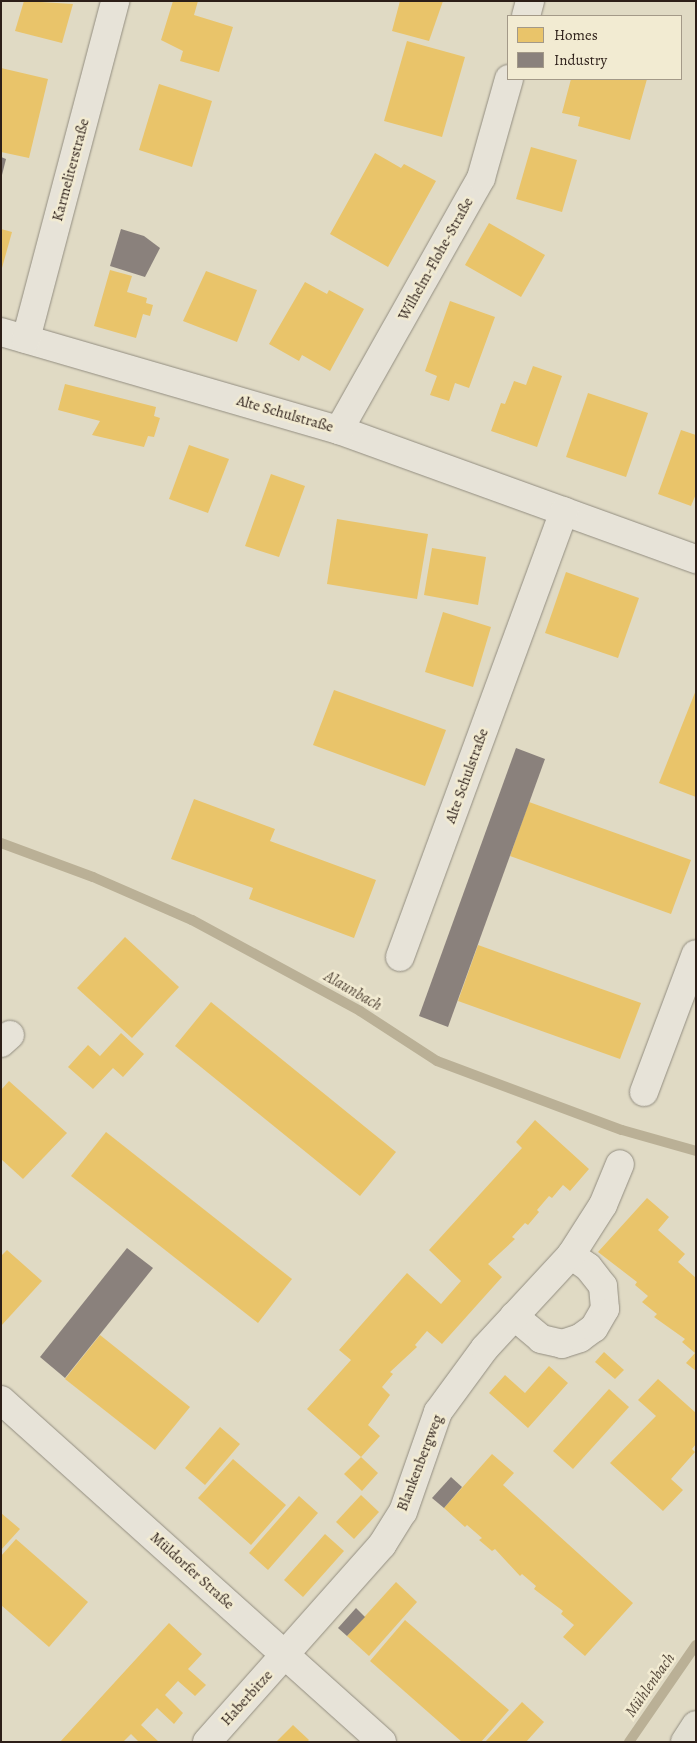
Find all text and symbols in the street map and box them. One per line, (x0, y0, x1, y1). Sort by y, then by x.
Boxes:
legend (507, 15, 682, 80)
text: Homes (554, 25, 598, 45)
text: Industry (554, 50, 607, 70)
street label: Karmeliterstraße (49, 117, 93, 223)
street label: Wilhelm-Flohe-Straße (395, 194, 477, 324)
street label: Alte Schulstraße (235, 392, 335, 436)
street label: Alte Schulstraße (441, 726, 493, 826)
water label: Alaunbach (321, 967, 385, 1015)
street label: Blankenbergweg (393, 1412, 447, 1514)
street label: Müldorfer Straße (146, 1529, 238, 1613)
water label: Mühlenbach (621, 1649, 679, 1721)
street label: Haberbitze (217, 1667, 277, 1729)

